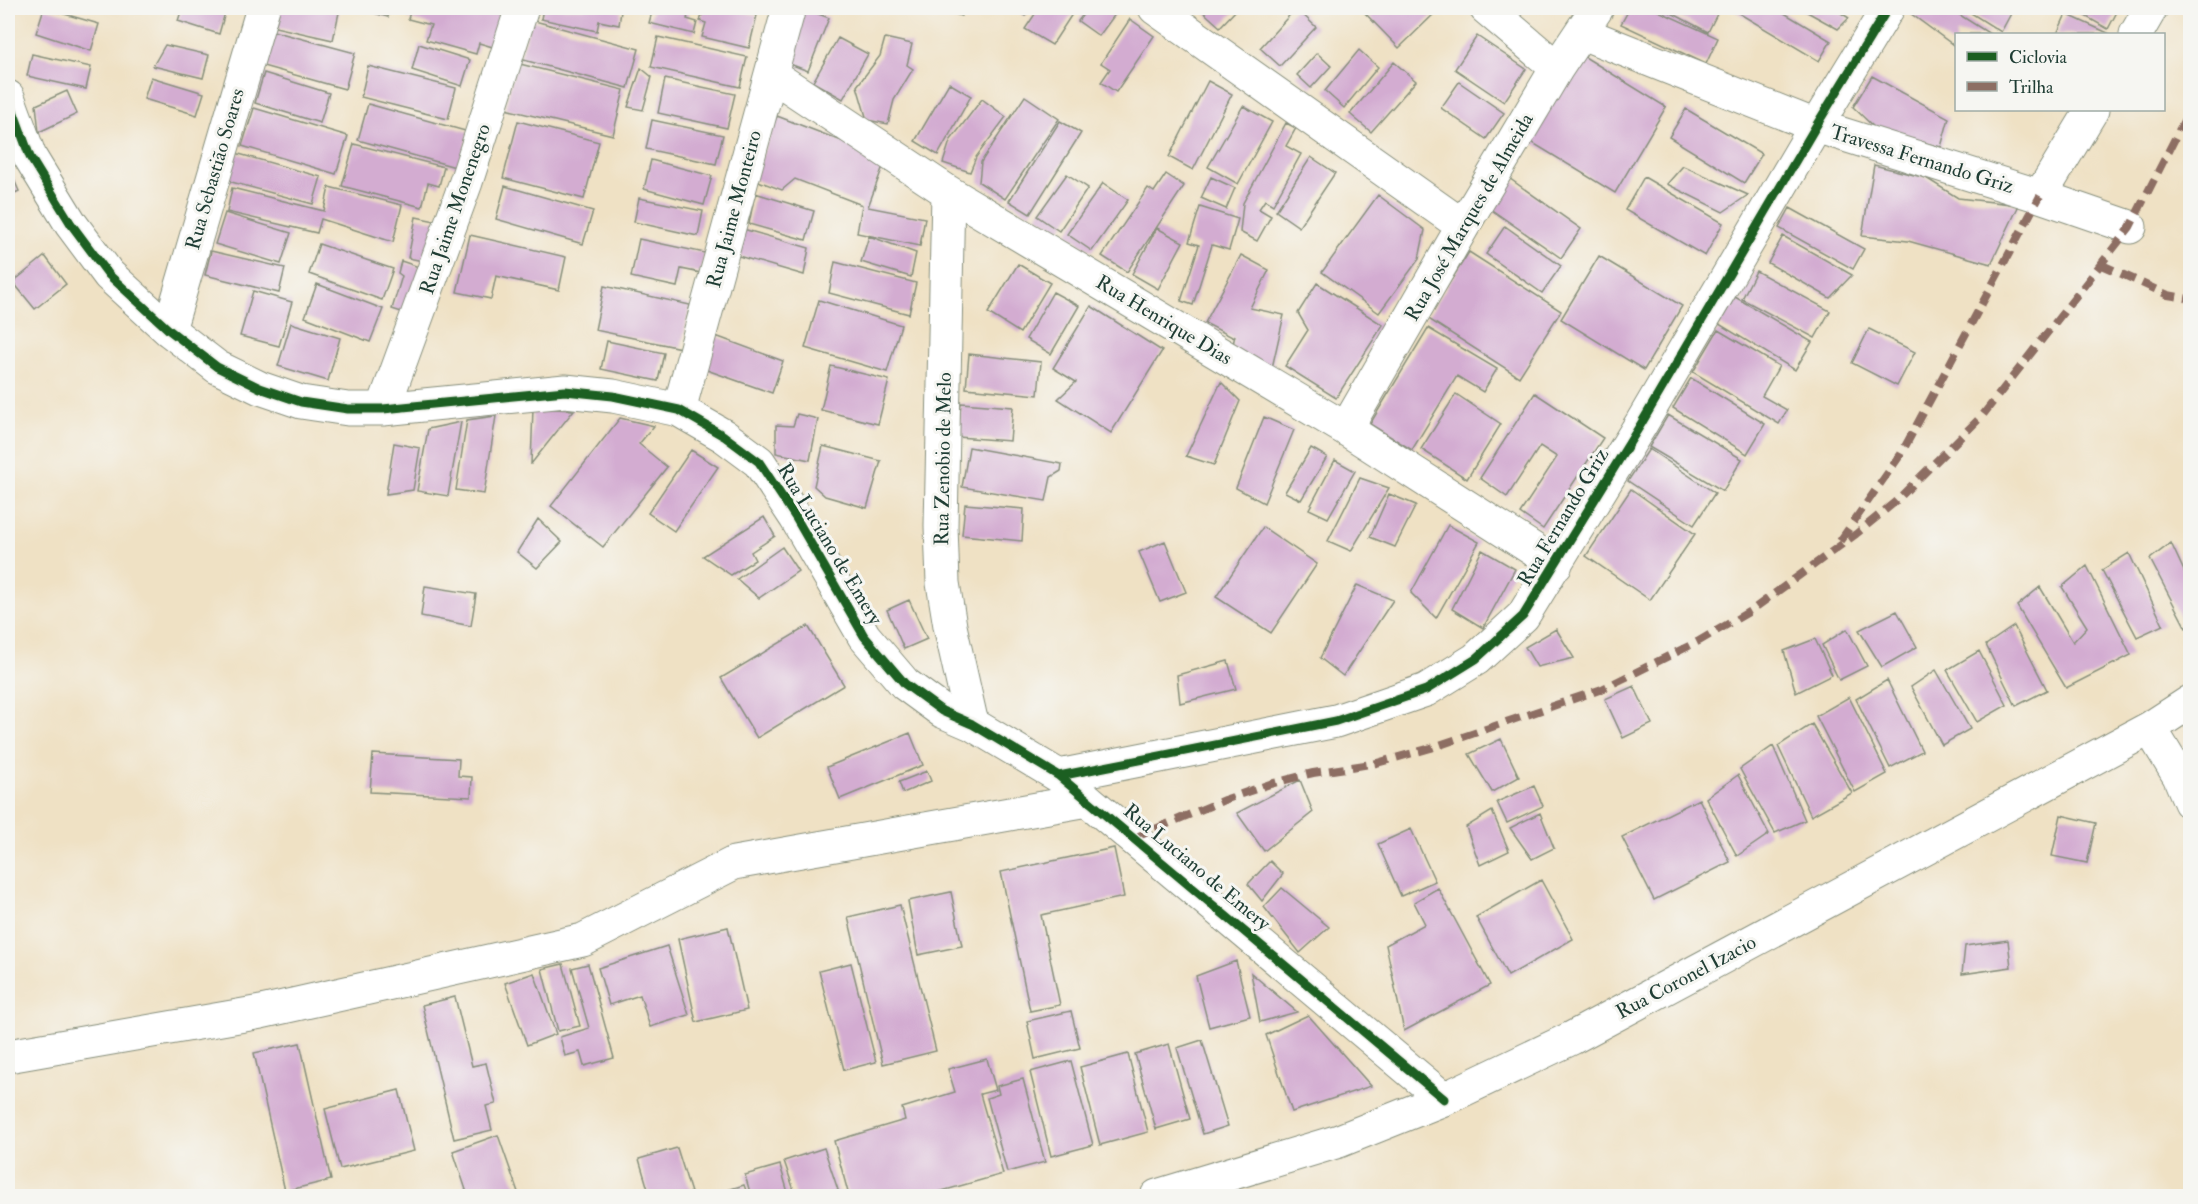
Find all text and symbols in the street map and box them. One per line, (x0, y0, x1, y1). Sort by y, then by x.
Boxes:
legend (1955, 33, 2165, 111)
text: Ciclovia (2009, 46, 2068, 69)
text: Trilha (2009, 76, 2054, 99)
street label: Rua Sebastião Soares (180, 85, 250, 253)
street label: Rua José Marques de Almeida (1399, 108, 1539, 325)
street label: Travessa Fernando Griz (1827, 119, 2017, 199)
street label: Rua Jaime Monenegro (414, 120, 496, 298)
street label: Rua Jaime Monteiro (701, 127, 767, 291)
street label: Rua Henrique Dias (1091, 270, 1237, 371)
street label: Rua Zenobio de Melo (929, 372, 957, 546)
street label: Rua Fernando Griz (1512, 443, 1614, 591)
street label: Rua Luciano de Emery (772, 459, 889, 630)
street label: Rua Luciano de Emery (1118, 798, 1277, 937)
street label: Rua Coronel Izacio (1612, 930, 1760, 1024)

